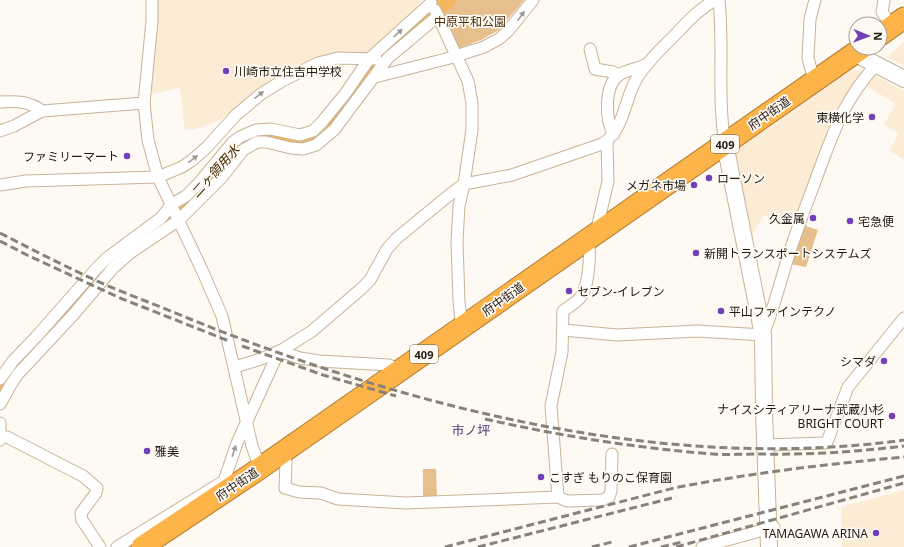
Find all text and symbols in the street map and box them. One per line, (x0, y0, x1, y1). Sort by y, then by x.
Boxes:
one-way arrow (517, 11, 525, 21)
park label: 中原平和公園 (434, 13, 506, 30)
north arrow (848, 16, 888, 56)
one-way arrow (393, 29, 403, 38)
text: N (871, 32, 886, 41)
place label: 川崎市立住吉中学校 (234, 63, 342, 80)
marker: 川崎市立住吉中学校 (221, 66, 231, 76)
one-way arrow (254, 91, 265, 100)
street label: 府中街道 (744, 92, 794, 134)
place label: 東横化学 (816, 109, 864, 126)
marker: 東横化学 (867, 112, 877, 122)
road number: 409 (711, 135, 739, 153)
water label: 二ヶ領用水 (187, 139, 245, 201)
place label: ファミリーマート (23, 148, 119, 165)
marker: ファミリーマート (122, 151, 132, 161)
one-way arrow (187, 155, 198, 163)
place label: ローソン (717, 170, 765, 187)
marker: ローソン (704, 173, 714, 183)
place label: メガネ市場 (626, 177, 686, 194)
marker: メガネ市場 (689, 180, 699, 190)
place label: 久金属 (769, 210, 805, 227)
marker: 久金属 (808, 213, 818, 223)
place label: 宅急便 (858, 213, 894, 230)
marker: 宅急便 (845, 216, 855, 226)
place label: 新開トランスポートシステムズ (704, 245, 871, 262)
marker: 新開トランスポートシステムズ (691, 248, 701, 258)
street label: 府中街道 (478, 278, 528, 320)
place label: セブン-イレブン (577, 283, 665, 300)
marker: セブン-イレブン (564, 286, 574, 296)
place label: 平山ファインテクノ (729, 303, 836, 320)
marker: 平山ファインテクノ (716, 306, 726, 316)
road number: 409 (410, 345, 438, 363)
place label: シマダ (840, 353, 876, 370)
marker: シマダ (879, 356, 889, 366)
place label: ナイスシティアリーナ武蔵小杉 BRIGHT COURT (717, 401, 884, 432)
marker: ナイスシティアリーナ武蔵小杉 BRIGHT COURT (887, 411, 897, 421)
district label: 市ノ坪 (451, 421, 491, 439)
place label: 雅美 (155, 443, 179, 460)
one-way arrow (231, 445, 237, 457)
marker: 雅美 (142, 446, 152, 456)
street label: 府中街道 (212, 464, 262, 504)
place label: こすぎ もりのこ保育園 (549, 469, 672, 486)
marker: こすぎ もりのこ保育園 (536, 472, 546, 482)
place label: TAMAGAWA ARINA (763, 525, 868, 542)
marker: TAMAGAWA ARINA (871, 528, 881, 538)

